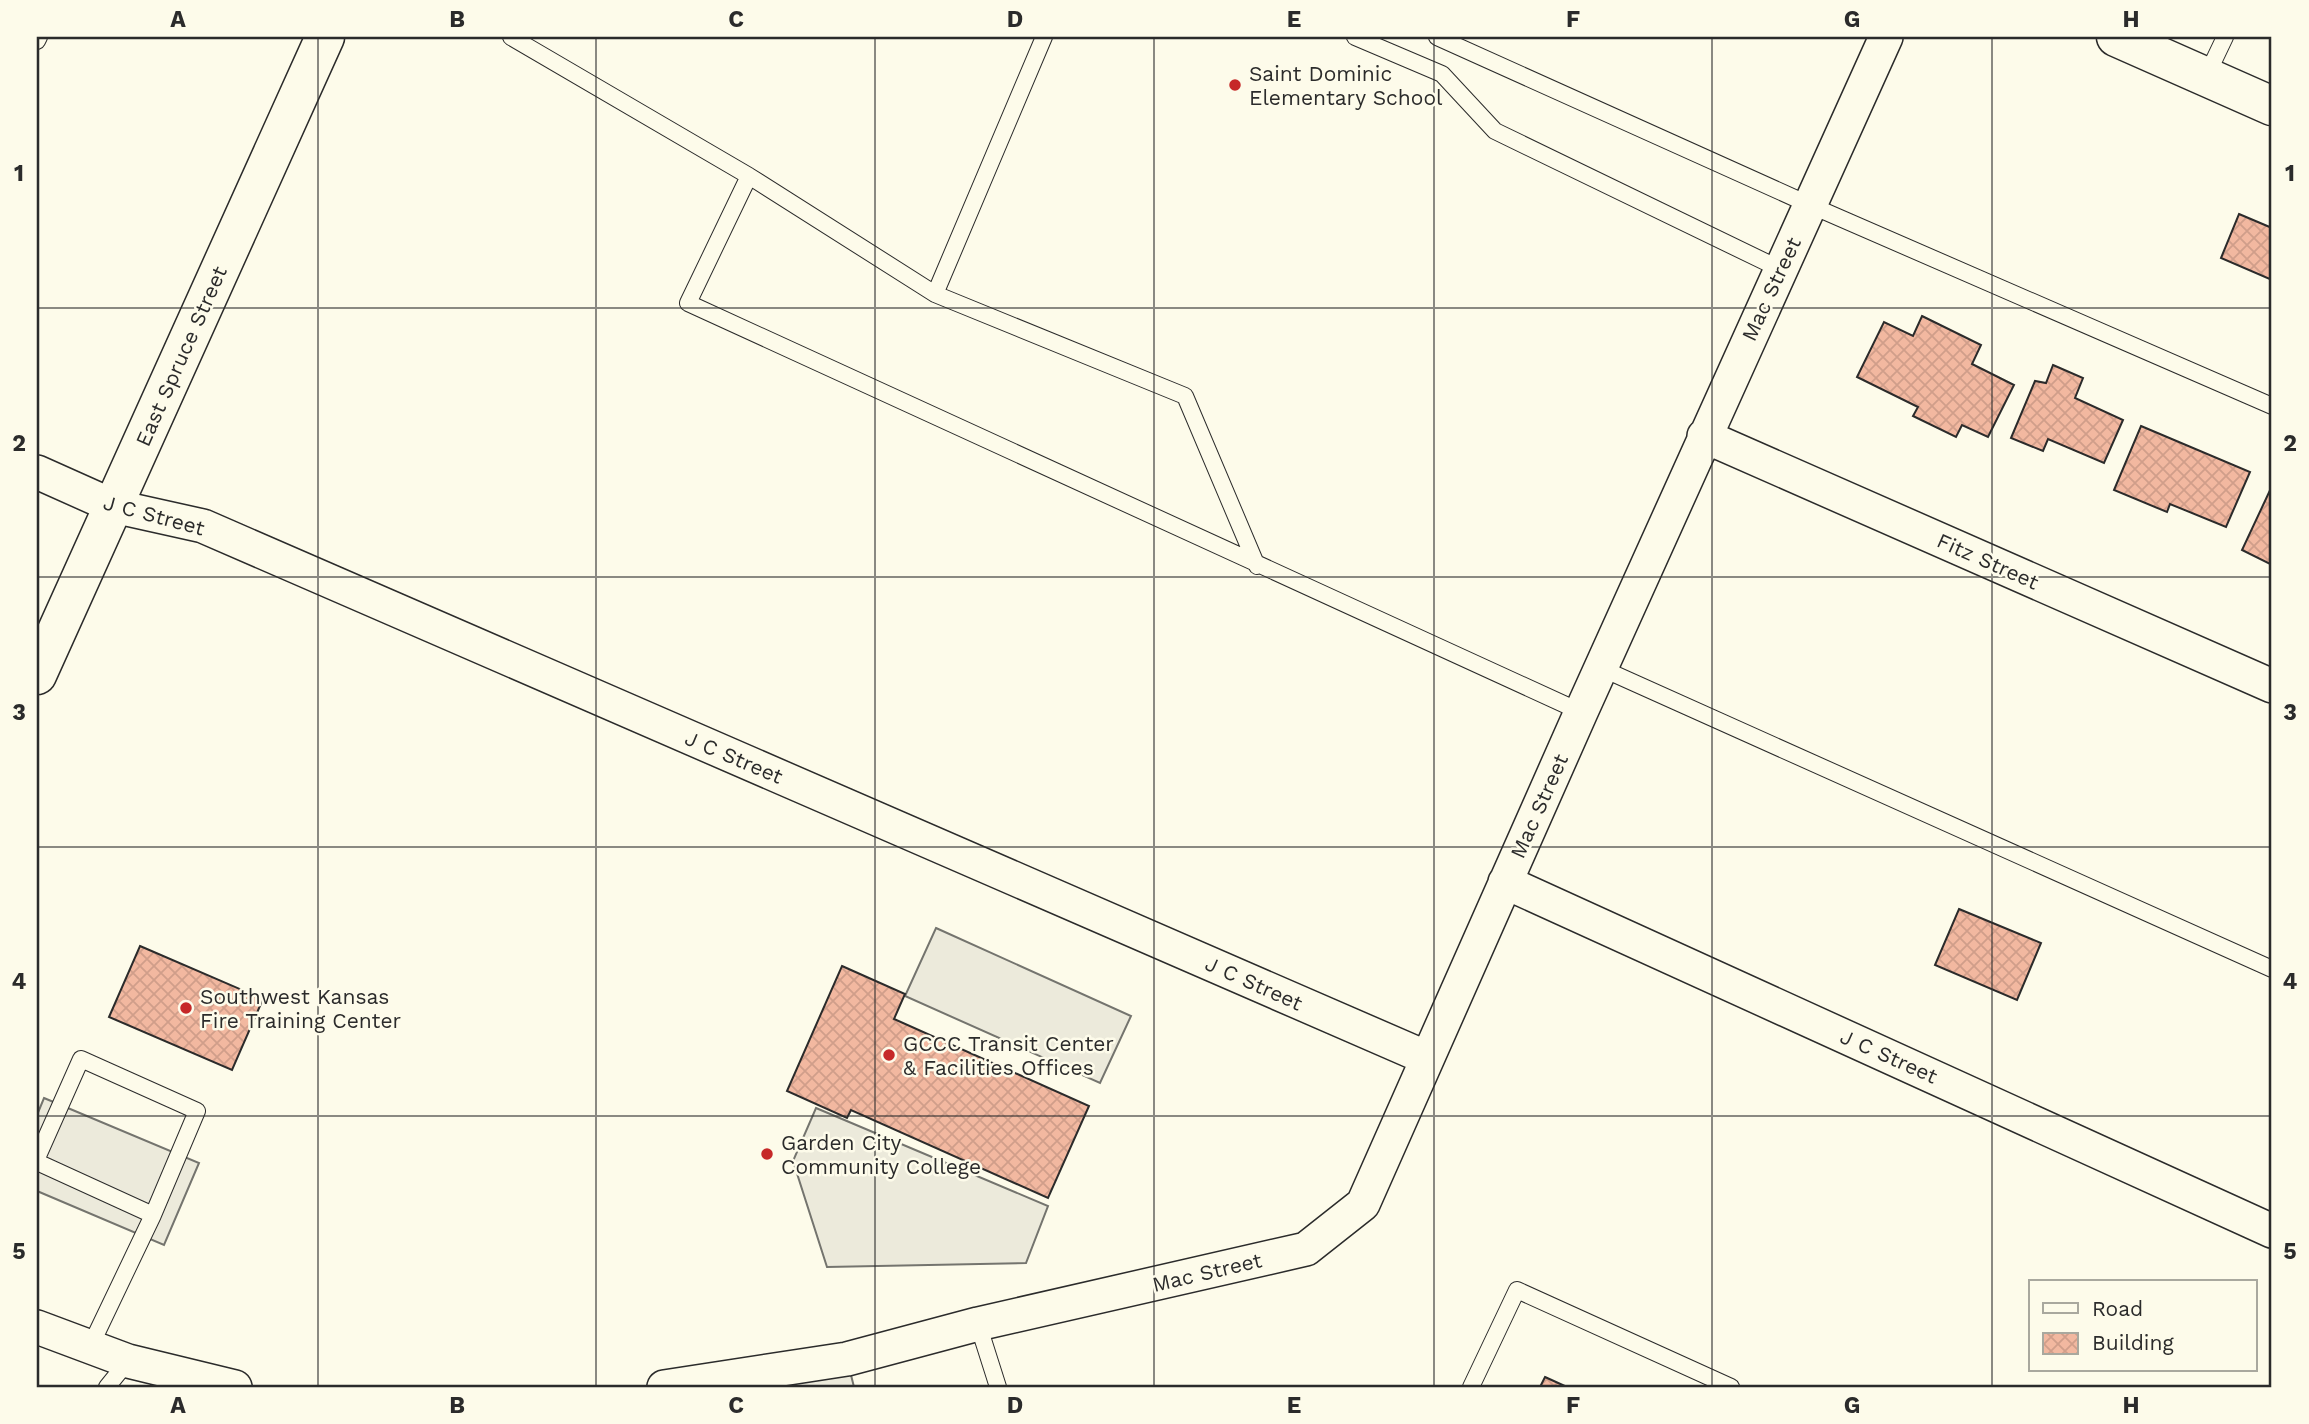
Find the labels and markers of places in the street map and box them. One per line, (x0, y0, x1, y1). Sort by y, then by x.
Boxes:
place label: Saint Dominic Elementary School (1249, 61, 1443, 110)
marker: Saint Dominic Elementary School (1227, 77, 1243, 93)
place label: Southwest Kansas Fire Training Center (200, 984, 402, 1033)
marker: Southwest Kansas Fire Training Center (178, 1000, 194, 1016)
place label: GCCC Transit Center & Facilities Offices (903, 1031, 1114, 1080)
marker: GCCC Transit Center & Facilities Offices (881, 1047, 897, 1063)
place label: Garden City Community College (781, 1130, 981, 1179)
marker: Garden City Community College (759, 1146, 775, 1162)

